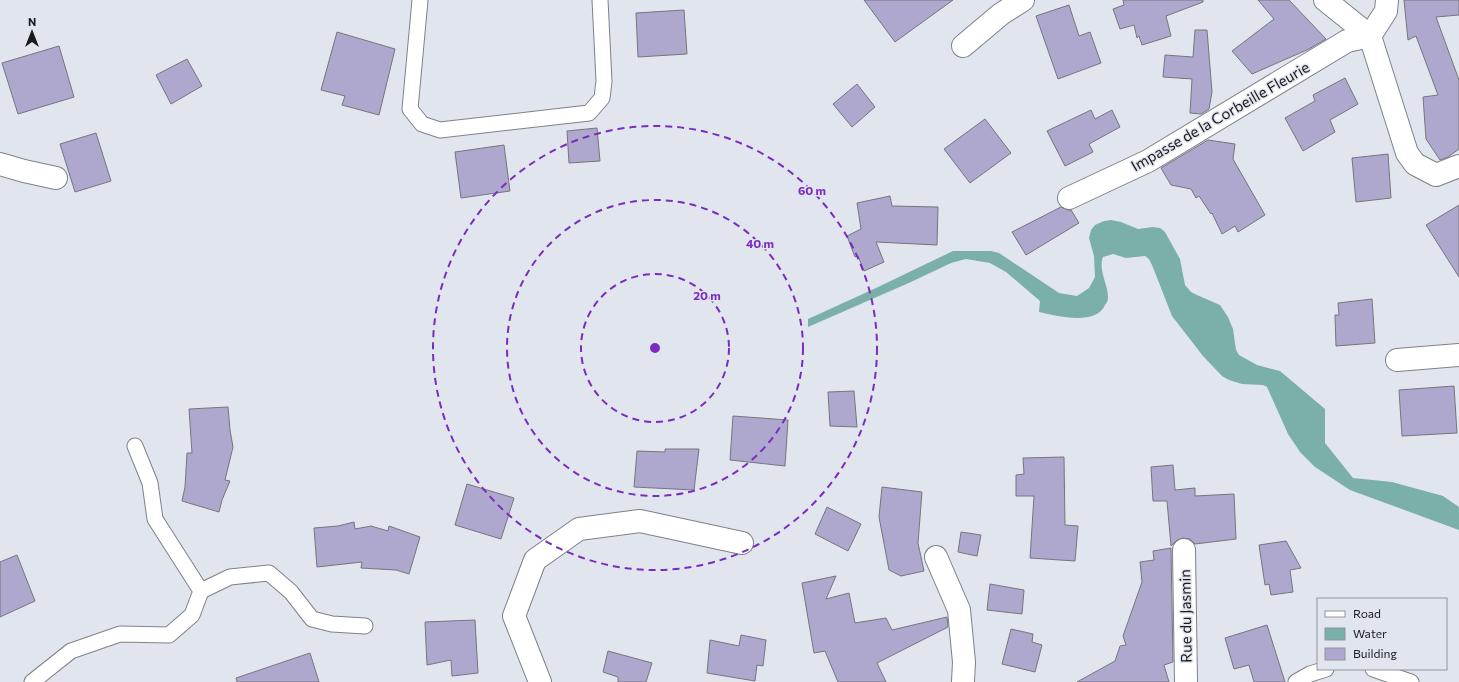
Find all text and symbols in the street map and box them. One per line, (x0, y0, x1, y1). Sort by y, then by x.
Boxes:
north arrow (12, 12, 52, 52)
text: N (28, 15, 36, 28)
street label: Impasse de la Corbeille Fleurie (1128, 57, 1313, 175)
text: 60 m (798, 183, 826, 197)
text: 40 m (746, 236, 774, 250)
text: 20 m (693, 288, 721, 302)
centre of rings (648, 341, 662, 355)
street label: Rue du Jasmin (1175, 569, 1195, 663)
legend (1317, 598, 1447, 670)
text: Road (1353, 606, 1381, 620)
text: Water (1353, 626, 1387, 640)
text: Building (1353, 646, 1397, 660)

